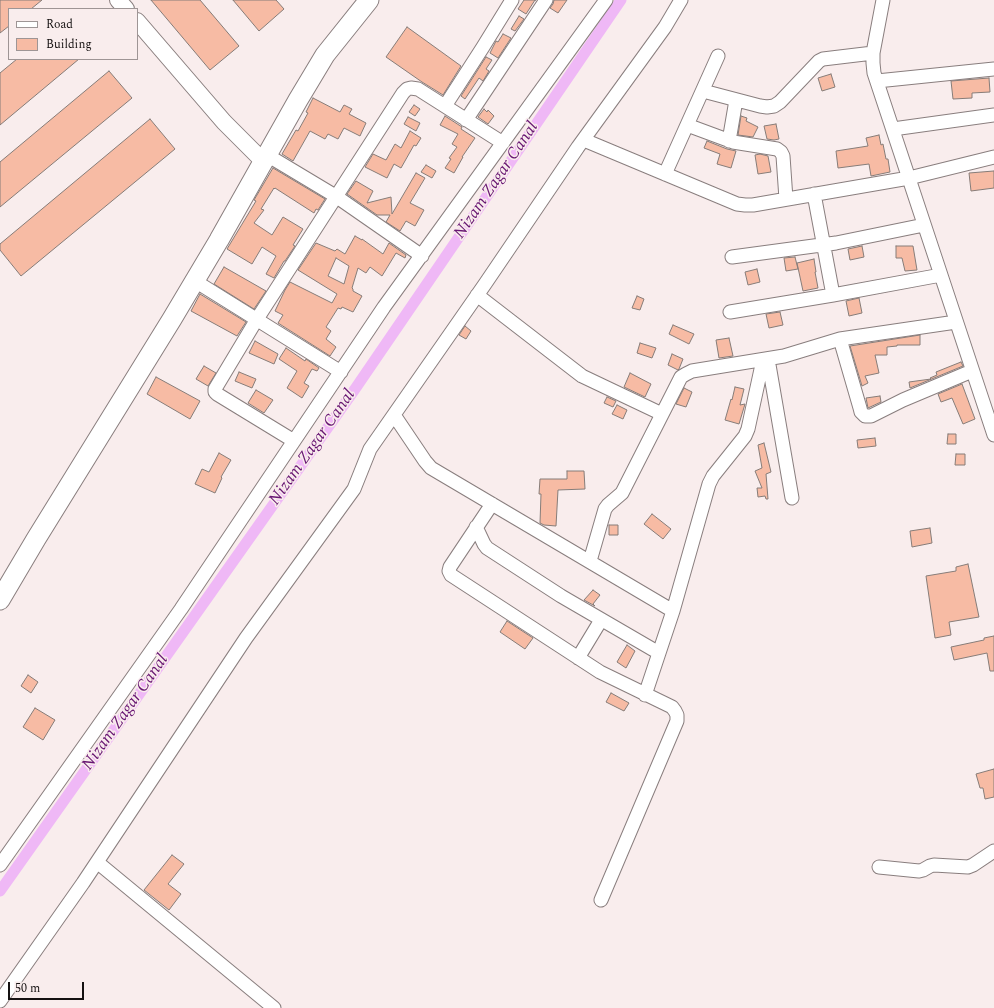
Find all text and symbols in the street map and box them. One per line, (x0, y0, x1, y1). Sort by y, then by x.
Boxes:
legend (8, 8, 138, 60)
text: Road (46, 15, 73, 34)
text: Building (46, 35, 92, 54)
water label: Nizam Zagar Canal (450, 119, 544, 243)
water label: Nizam Zagar Canal (265, 386, 361, 510)
water label: Nizam Zagar Canal (78, 651, 174, 775)
scale bar (10, 974, 86, 1000)
text: 50 m (15, 979, 40, 998)

